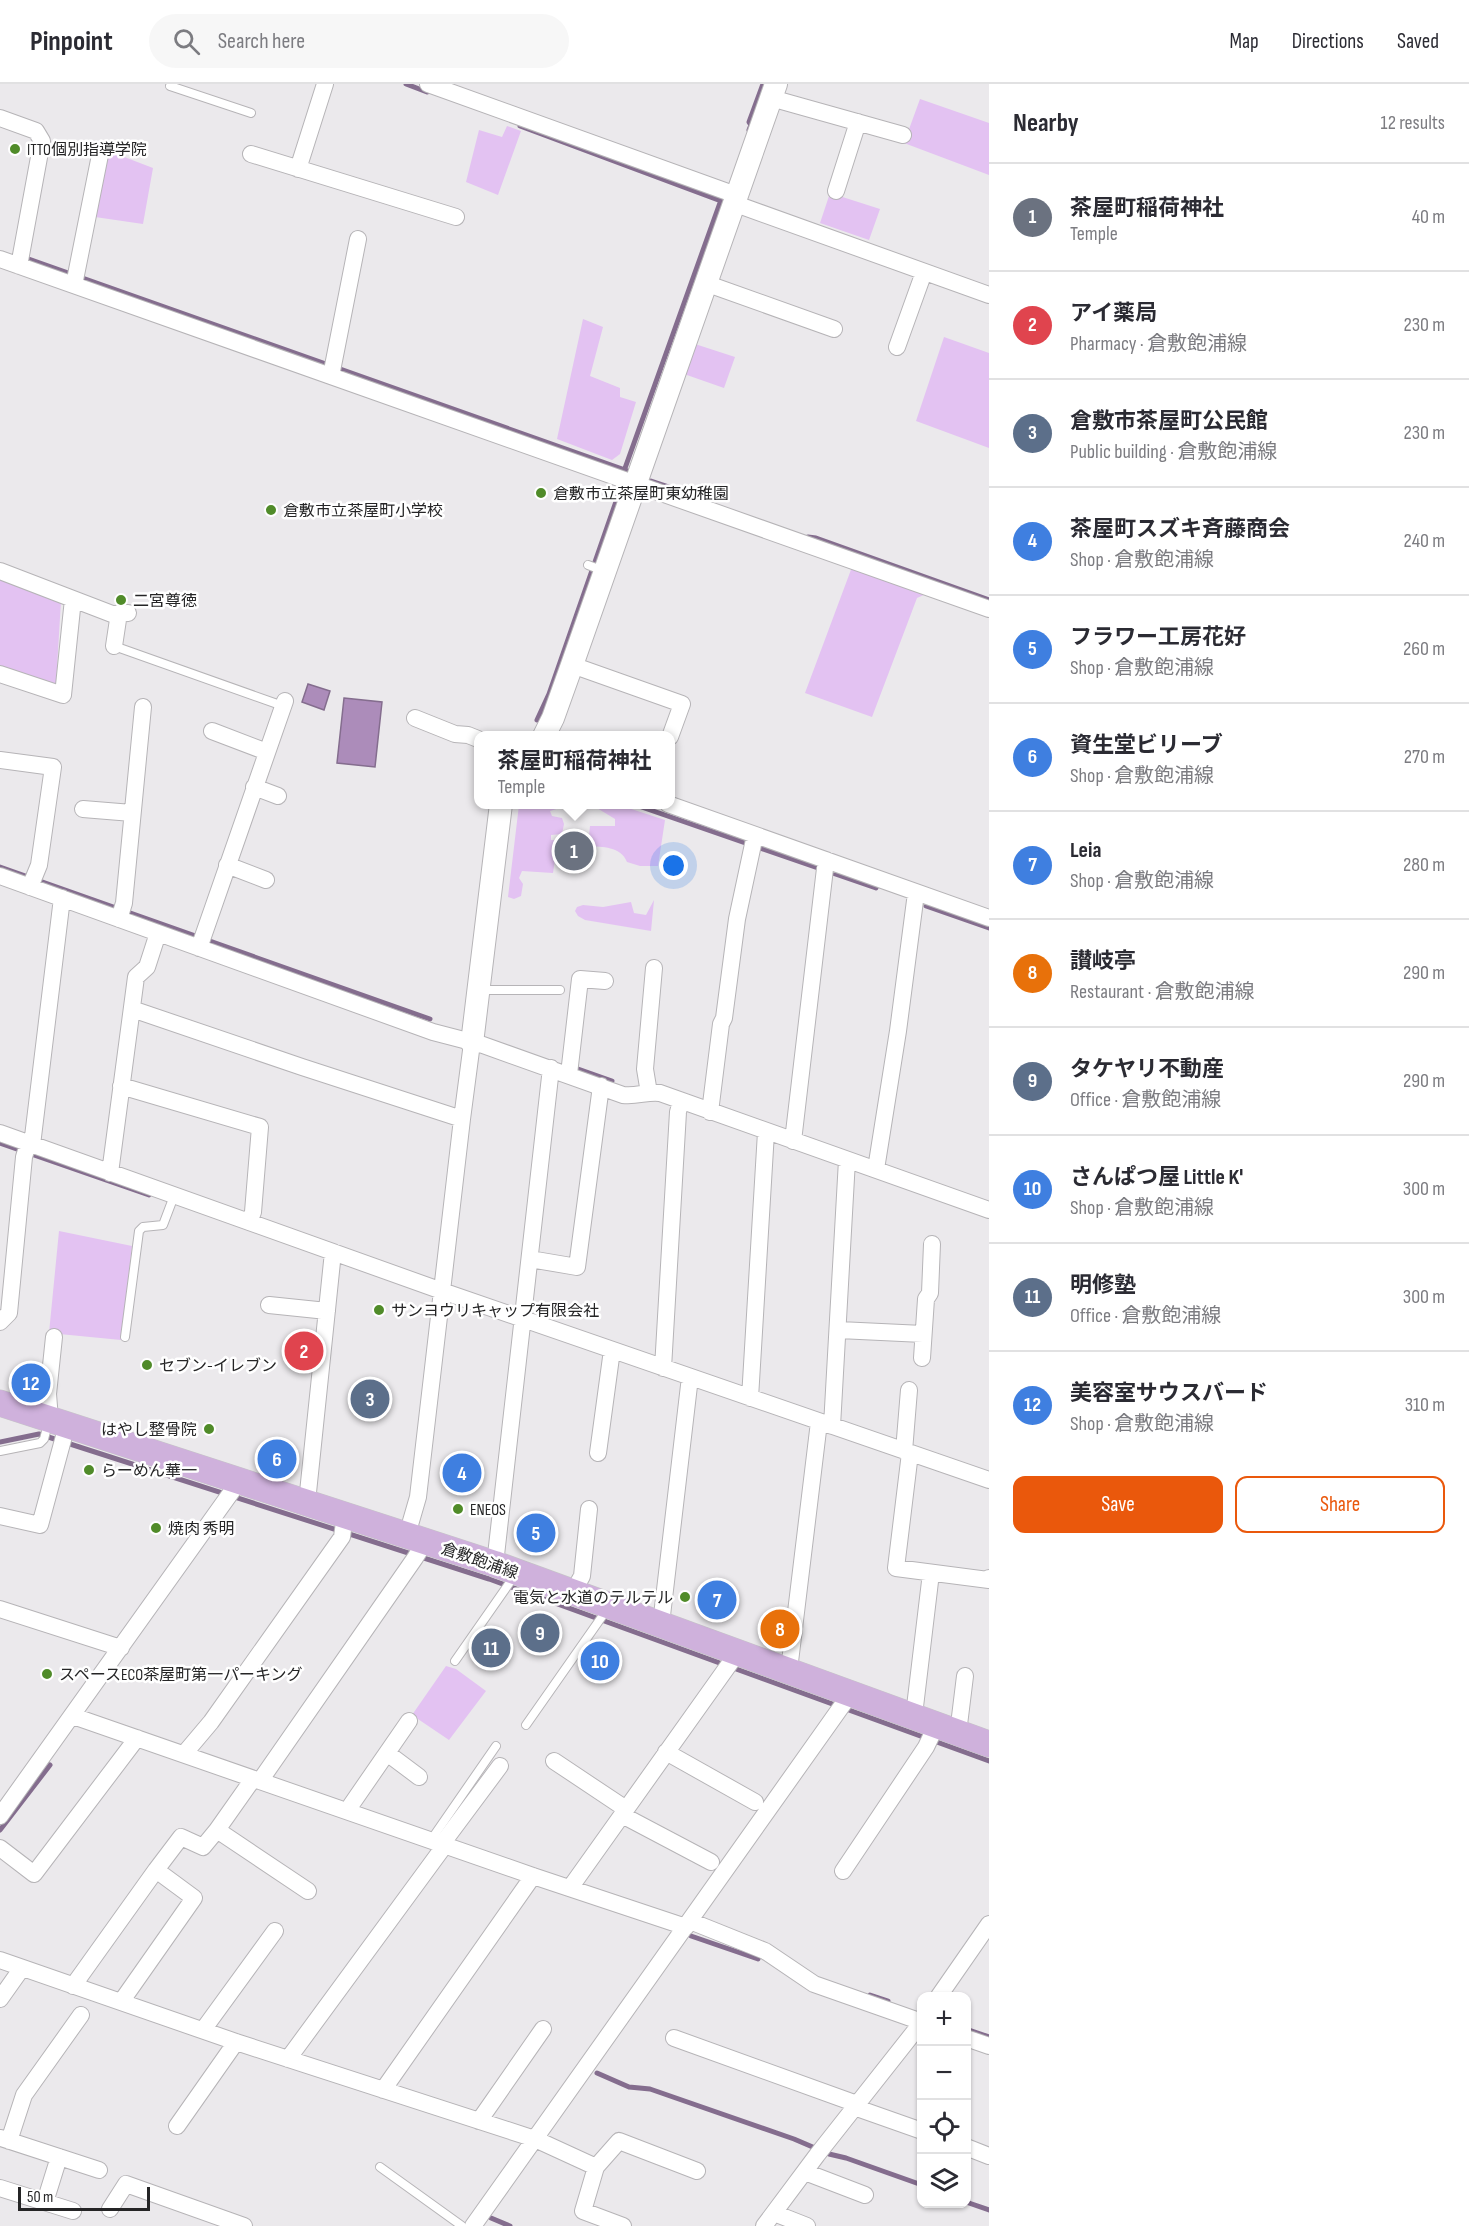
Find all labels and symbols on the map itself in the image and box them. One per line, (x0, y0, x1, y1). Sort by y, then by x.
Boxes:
place label: ITTO個別指導学院 (27, 141, 147, 160)
marker: ITTO個別指導学院 (8, 142, 22, 156)
place label: 倉敷市立茶屋町東幼稚園 (553, 485, 729, 504)
marker: 倉敷市立茶屋町東幼稚園 (534, 486, 548, 500)
place label: 倉敷市立茶屋町小学校 (283, 502, 443, 521)
marker: 倉敷市立茶屋町小学校 (264, 503, 278, 517)
place label: 二宮尊徳 (133, 592, 197, 611)
marker: 二宮尊徳 (114, 593, 128, 607)
pin: 1 (554, 828, 594, 873)
your location (659, 851, 688, 880)
place label: サンヨウリキャップ有限会社 (391, 1302, 599, 1321)
marker: サンヨウリキャップ有限会社 (372, 1303, 386, 1317)
pin: 2 (284, 1328, 324, 1374)
place label: セブン-イレブン (159, 1357, 277, 1376)
marker: セブン-イレブン (140, 1358, 154, 1372)
pin: 12 (12, 1360, 51, 1406)
pin: 3 (350, 1376, 389, 1422)
place label: はやし整骨院 (101, 1421, 197, 1440)
marker: はやし整骨院 (202, 1422, 216, 1436)
pin: 6 (258, 1436, 296, 1482)
pin: 4 (442, 1450, 482, 1496)
place label: らーめん華一 (101, 1462, 197, 1481)
marker: らーめん華一 (82, 1463, 96, 1477)
place label: ENEOS (470, 1501, 506, 1520)
marker: ENEOS (451, 1502, 465, 1516)
pin: 5 (516, 1510, 556, 1556)
place label: 焼肉 秀明 (168, 1520, 235, 1539)
marker: 焼肉 秀明 (149, 1521, 163, 1535)
street label: 倉敷飽浦線 (439, 1539, 520, 1583)
pin: 7 (698, 1578, 736, 1622)
place label: 電気と水道のテルテル (513, 1589, 673, 1608)
marker: 電気と水道のテルテル (678, 1590, 692, 1604)
pin: 8 (760, 1606, 800, 1652)
pin: 9 (520, 1610, 560, 1656)
pin: 11 (472, 1626, 510, 1670)
pin: 10 (580, 1638, 620, 1684)
place label: スペースECO茶屋町第一パーキング (59, 1666, 303, 1685)
marker: スペースECO茶屋町第一パーキング (40, 1667, 54, 1681)
scale bar (18, 2184, 150, 2212)

